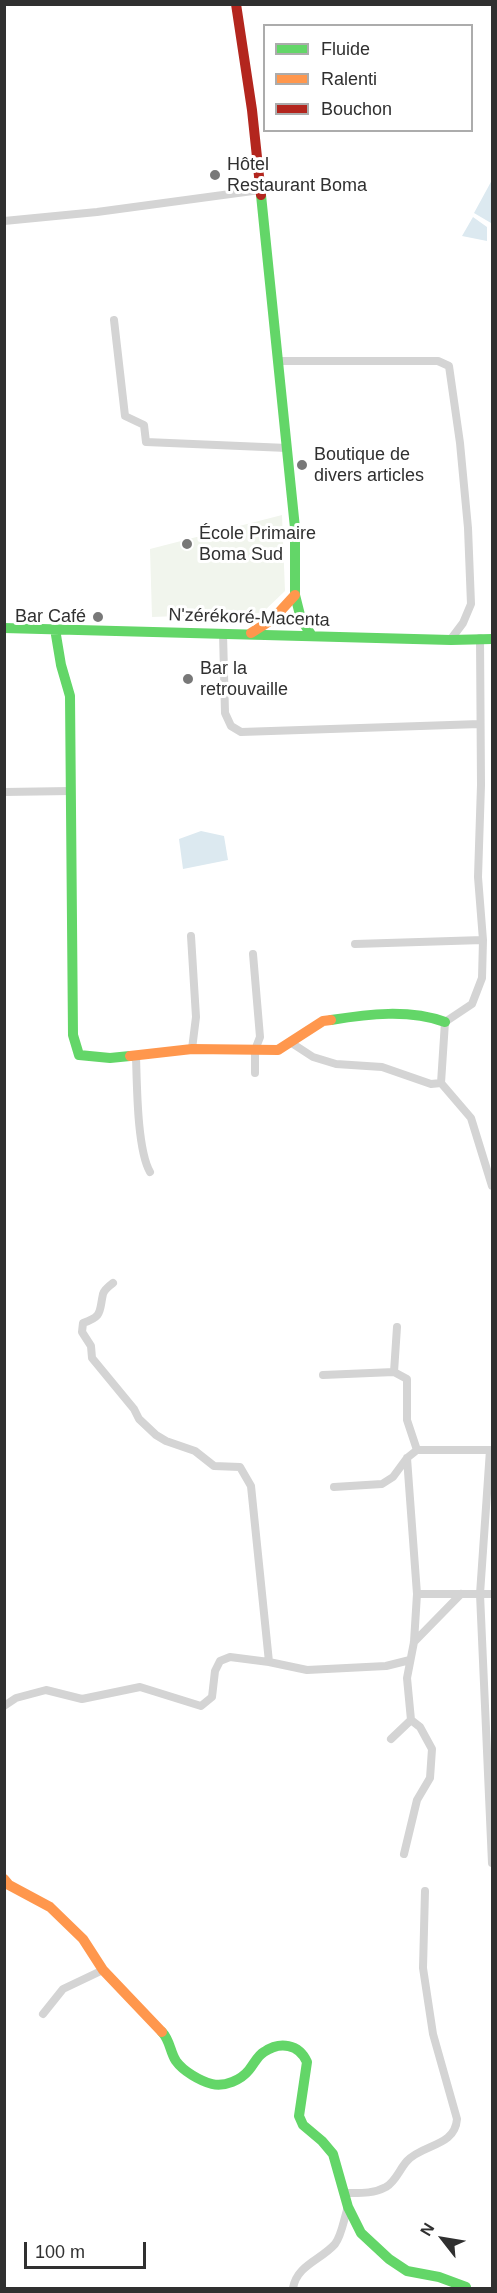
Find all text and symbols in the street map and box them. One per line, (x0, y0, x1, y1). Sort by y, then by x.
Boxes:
legend (263, 24, 473, 132)
text: Fluide (321, 39, 370, 59)
text: Ralenti (321, 69, 377, 89)
text: Bouchon (321, 99, 392, 119)
place label: Hôtel Restaurant Boma (227, 154, 367, 196)
marker: Hôtel Restaurant Boma (208, 168, 222, 182)
place label: Boutique de divers articles (314, 444, 424, 486)
marker: Boutique de divers articles (295, 458, 309, 472)
place label: École Primaire Boma Sud (199, 523, 316, 566)
marker: École Primaire Boma Sud (180, 537, 194, 551)
street label: N'zérékoré-Macenta (168, 604, 330, 632)
place label: Bar Café (15, 606, 86, 628)
marker: Bar Café (91, 610, 105, 624)
place label: Bar la retrouvaille (200, 658, 288, 700)
marker: Bar la retrouvaille (181, 672, 195, 686)
north arrow (413, 2209, 473, 2269)
text: N (417, 2220, 437, 2239)
scale bar (27, 2230, 148, 2268)
text: 100 m (35, 2242, 85, 2262)

